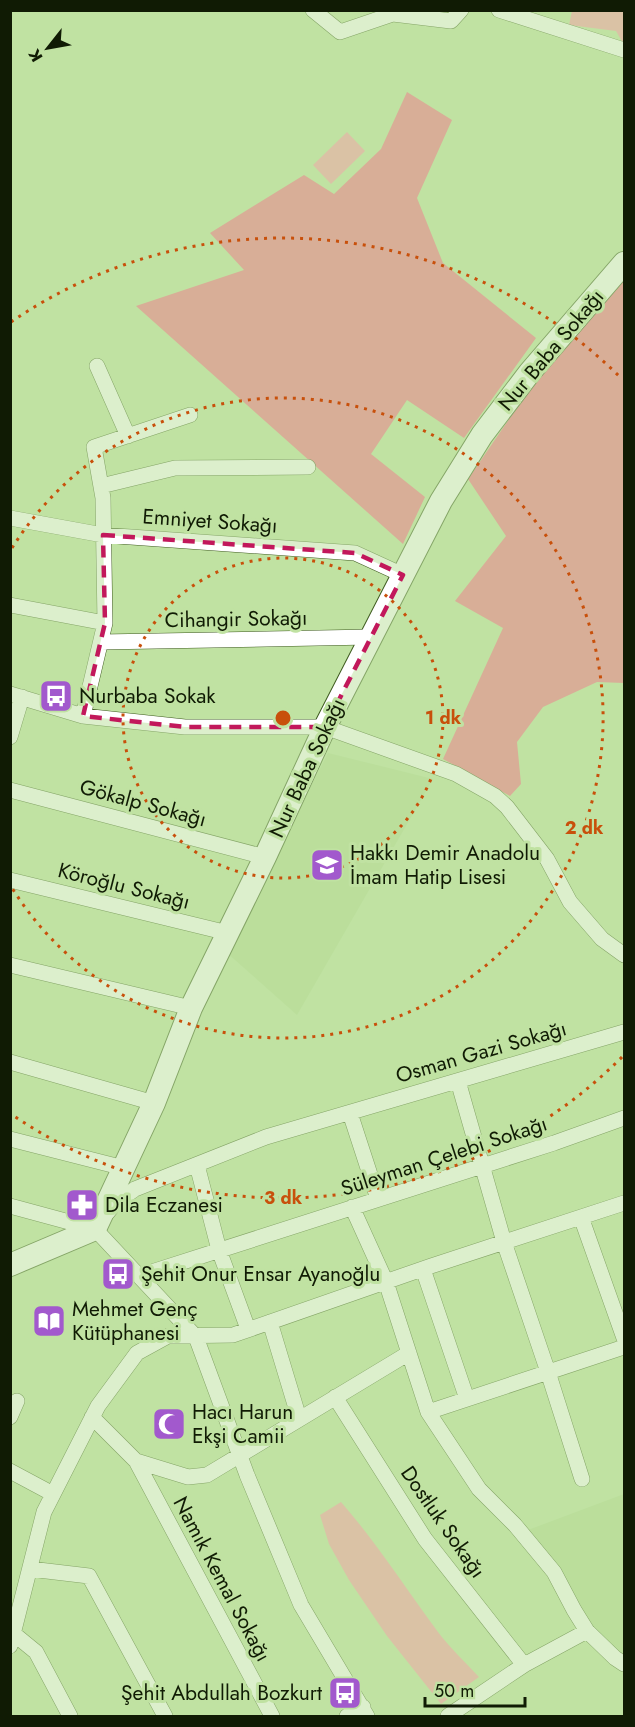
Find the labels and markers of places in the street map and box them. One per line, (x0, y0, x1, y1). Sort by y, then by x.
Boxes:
bus stop icon: Nurbaba Sokak (38, 678, 74, 714)
place label: Nurbaba Sokak (79, 681, 216, 711)
centre of rings (273, 708, 293, 728)
place label: Hakkı Demir Anadolu İmam Hatip Lisesi (350, 838, 540, 892)
school or university icon: Hakkı Demir Anadolu İmam Hatip Lisesi (309, 847, 345, 883)
pharmacy icon: Dila Eczanesi (64, 1187, 100, 1223)
place label: Dila Eczanesi (105, 1190, 223, 1220)
bus stop icon: Şehit Onur Ensar Ayanoğlu (100, 1256, 136, 1292)
place label: Şehit Onur Ensar Ayanoğlu (141, 1259, 380, 1289)
place label: Mehmet Genç Kütüphanesi (72, 1294, 198, 1348)
library icon: Mehmet Genç Kütüphanesi (31, 1303, 67, 1339)
place label: Hacı Harun Ekşi Camii (192, 1397, 293, 1451)
mosque icon: Hacı Harun Ekşi Camii (151, 1406, 187, 1442)
bus stop icon: Şehit Abdullah Bozkurt (327, 1675, 363, 1711)
place label: Şehit Abdullah Bozkurt (121, 1678, 322, 1708)

